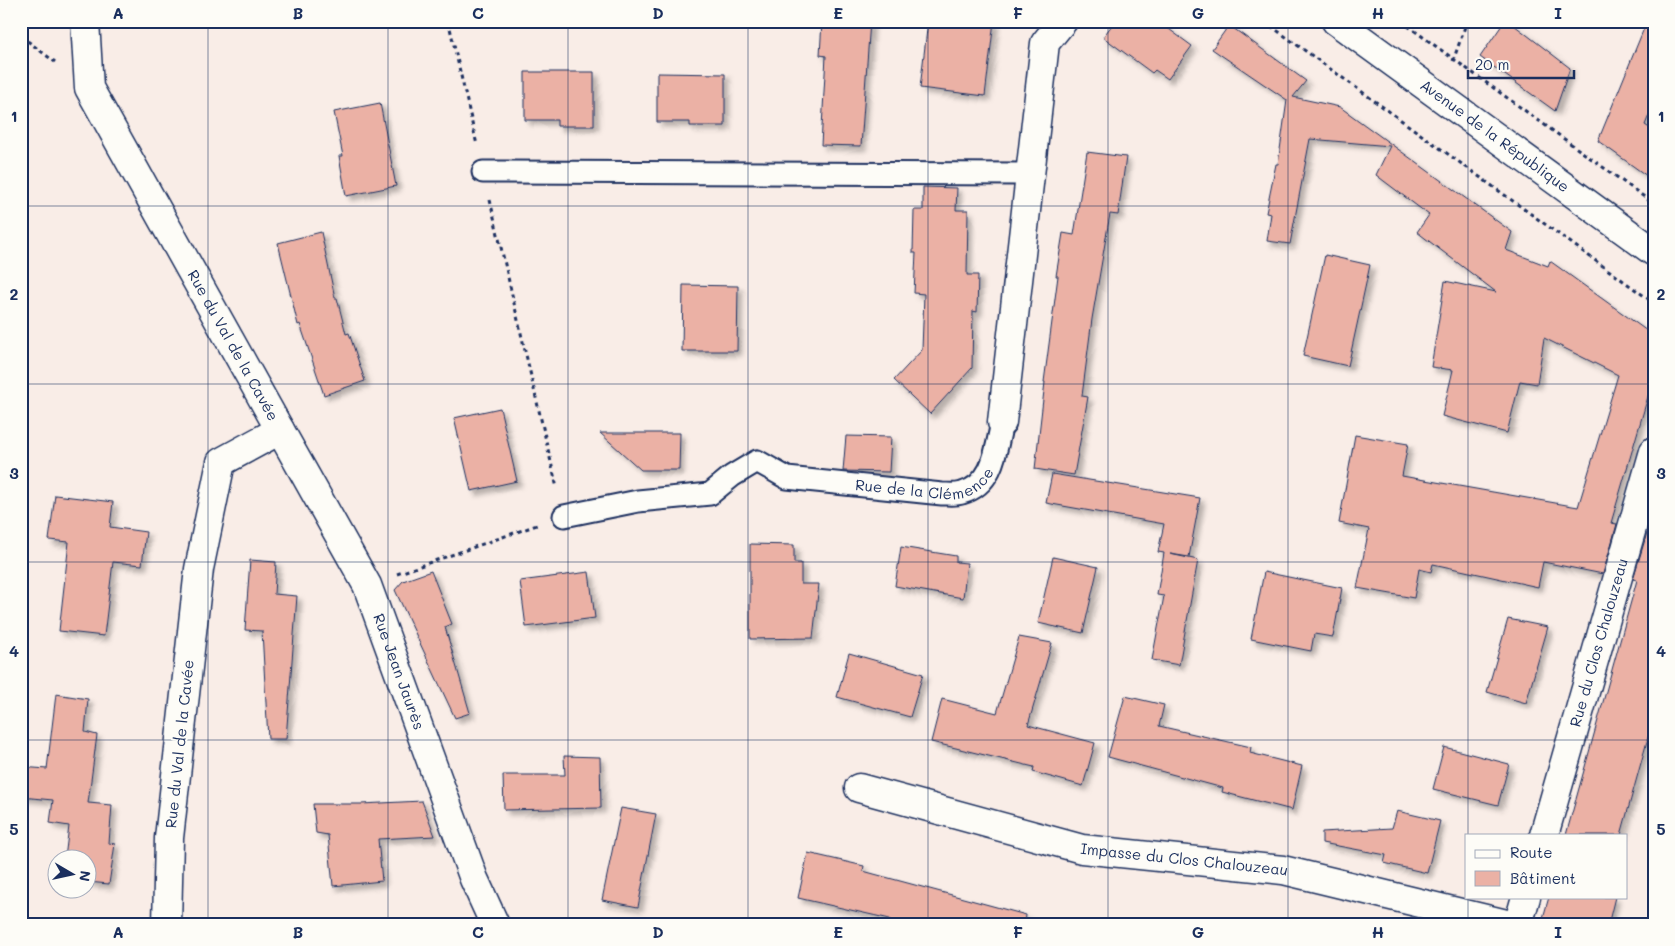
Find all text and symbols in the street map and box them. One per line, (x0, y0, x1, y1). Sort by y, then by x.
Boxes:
text: A (112, 2, 124, 23)
text: B (293, 2, 303, 23)
text: C (472, 2, 484, 23)
text: D (652, 2, 664, 23)
text: E (833, 2, 843, 23)
text: F (1013, 2, 1023, 23)
text: G (1192, 2, 1204, 23)
text: H (1372, 2, 1384, 23)
text: I (1554, 2, 1562, 23)
scale bar (1468, 48, 1574, 80)
text: 20 m (1475, 54, 1509, 74)
street label: Avenue de la République (1417, 74, 1574, 196)
text: 1 (10, 105, 18, 126)
text: 1 (1657, 105, 1665, 126)
street label: Rue du Val de la Cavée (184, 266, 284, 424)
text: 2 (10, 283, 19, 304)
text: 2 (1657, 283, 1666, 304)
text: 3 (9, 462, 19, 483)
text: 3 (1656, 462, 1666, 483)
street label: Rue de la Clémence (854, 464, 998, 504)
street label: Rue du Clos Chalouzeau (1564, 556, 1632, 729)
street label: Rue Jean Jaurès (369, 610, 430, 732)
text: 4 (9, 640, 19, 661)
text: 4 (1656, 640, 1666, 661)
street label: Rue du Val de la Cavée (160, 659, 198, 829)
text: 5 (9, 818, 19, 839)
text: 5 (1656, 818, 1666, 839)
legend (1465, 834, 1628, 898)
street label: Impasse du Clos Chalouzeau (1080, 838, 1290, 880)
text: Route (1510, 842, 1553, 862)
north arrow (48, 848, 98, 898)
text: Bâtiment (1510, 868, 1576, 888)
text: N (75, 869, 96, 883)
text: A (112, 921, 124, 942)
text: B (293, 921, 303, 942)
text: C (472, 921, 484, 942)
text: D (652, 921, 664, 942)
text: E (833, 921, 843, 942)
text: F (1013, 921, 1023, 942)
text: G (1192, 921, 1204, 942)
text: H (1372, 921, 1384, 942)
text: I (1554, 921, 1562, 942)

